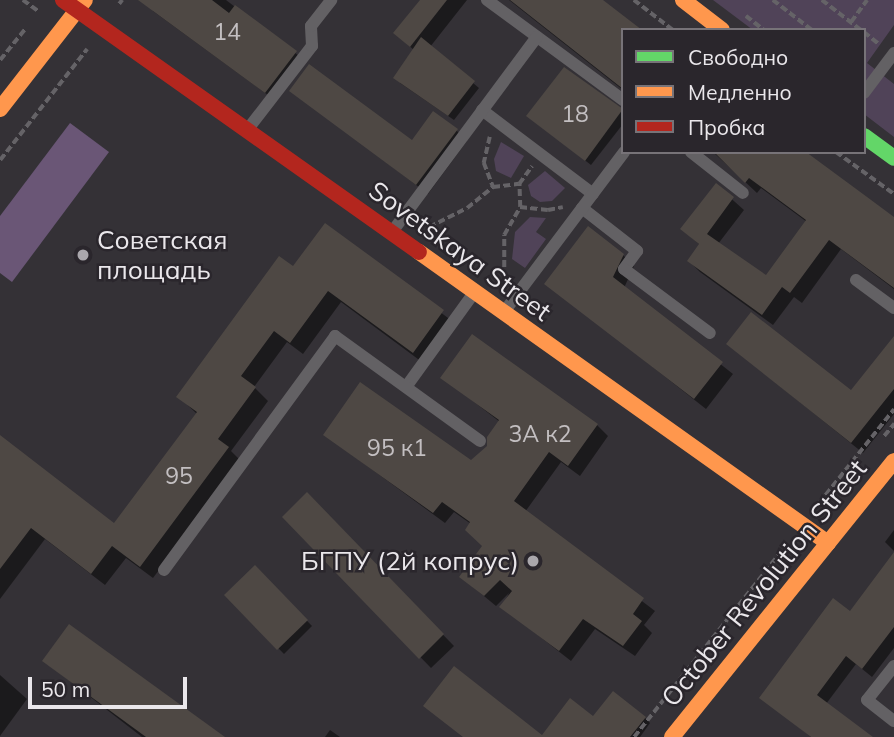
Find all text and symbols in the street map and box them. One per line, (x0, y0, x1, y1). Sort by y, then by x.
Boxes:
house number: 14 (213, 18, 241, 46)
legend (621, 28, 866, 154)
text: Свободно (688, 44, 788, 70)
text: Медленно (688, 79, 792, 105)
house number: 18 (561, 100, 589, 128)
text: Пробка (688, 114, 765, 140)
street label: Sovetskaya Street (363, 175, 557, 327)
place label: Советская площадь (97, 224, 228, 286)
marker: Советская площадь (75, 247, 91, 263)
house number: 3А к2 (509, 420, 571, 448)
house number: 95 к1 (367, 434, 427, 462)
street label: October Revolution Street (655, 453, 873, 713)
house number: 95 (165, 462, 193, 490)
place label: БГПУ (2й копрус) (301, 545, 519, 577)
marker: БГПУ (2й копрус) (525, 553, 541, 569)
scale bar (32, 664, 191, 708)
text: 50 m (41, 676, 90, 702)

